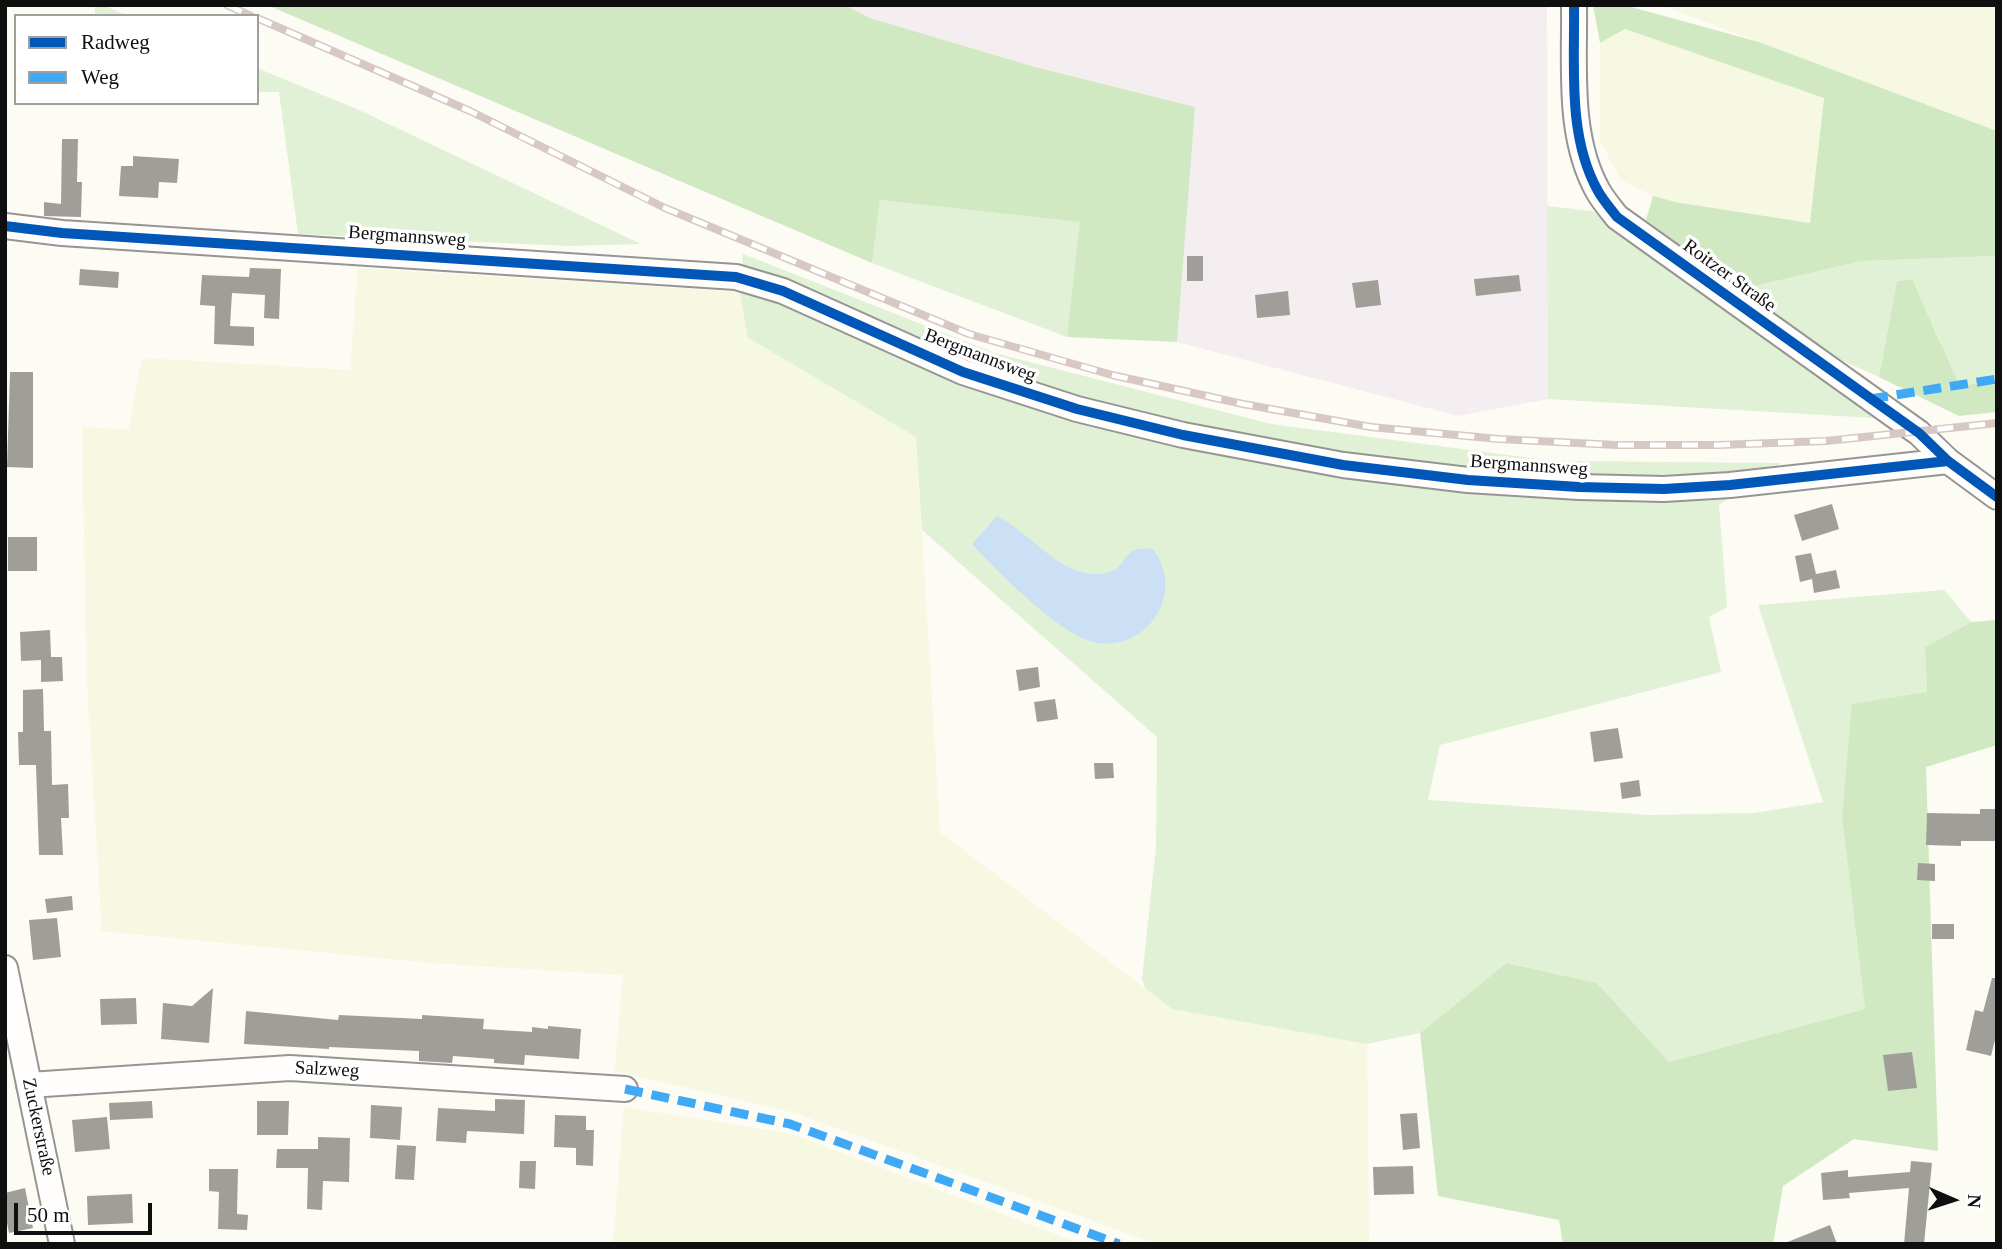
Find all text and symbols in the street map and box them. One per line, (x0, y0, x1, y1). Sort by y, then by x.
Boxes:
legend (14, 14, 259, 105)
text: Radweg (81, 30, 150, 54)
text: Weg (81, 65, 119, 89)
street label: Bergmannsweg (347, 222, 467, 252)
street label: Roitzer Straße (1678, 235, 1780, 317)
street label: Bergmannsweg (921, 324, 1039, 388)
street label: Bergmannsweg (1469, 451, 1589, 481)
street label: Salzweg (294, 1057, 360, 1083)
street label: Zuckerstraße (17, 1076, 59, 1178)
north arrow (1918, 1165, 1988, 1235)
scale bar (18, 1190, 156, 1234)
text: N (1964, 1194, 1985, 1209)
text: 50 m (27, 1203, 70, 1227)

